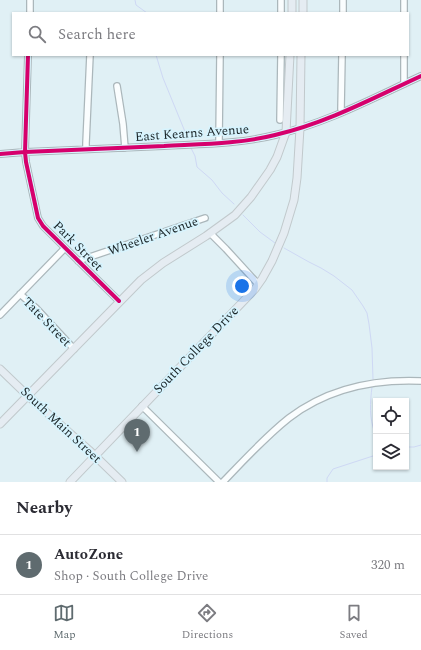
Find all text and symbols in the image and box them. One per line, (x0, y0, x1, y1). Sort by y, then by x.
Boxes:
search box (12, 12, 409, 56)
icon: search (26, 23, 48, 45)
text: Search here (58, 23, 136, 46)
street label: East Kearns Avenue (134, 119, 250, 147)
street label: Wheeler Avenue (105, 211, 201, 261)
street label: Park Street (48, 216, 108, 276)
your location (232, 276, 252, 296)
street label: Tate Street (18, 292, 76, 352)
street label: South College Drive (149, 301, 243, 399)
street label: South Main Street (16, 382, 106, 468)
map controls (373, 398, 409, 470)
button: locate (373, 398, 409, 434)
pin: 1 (124, 419, 150, 452)
button: layers (373, 434, 409, 470)
text: Nearby (16, 495, 72, 521)
text: AutoZone (54, 543, 123, 566)
text: 1 (25, 555, 33, 575)
text: 320 m (371, 555, 405, 575)
text: Shop · South College Drive (54, 566, 208, 586)
tab: Map (53, 602, 75, 643)
tab: Directions (182, 602, 233, 643)
tab: Saved (340, 602, 368, 643)

